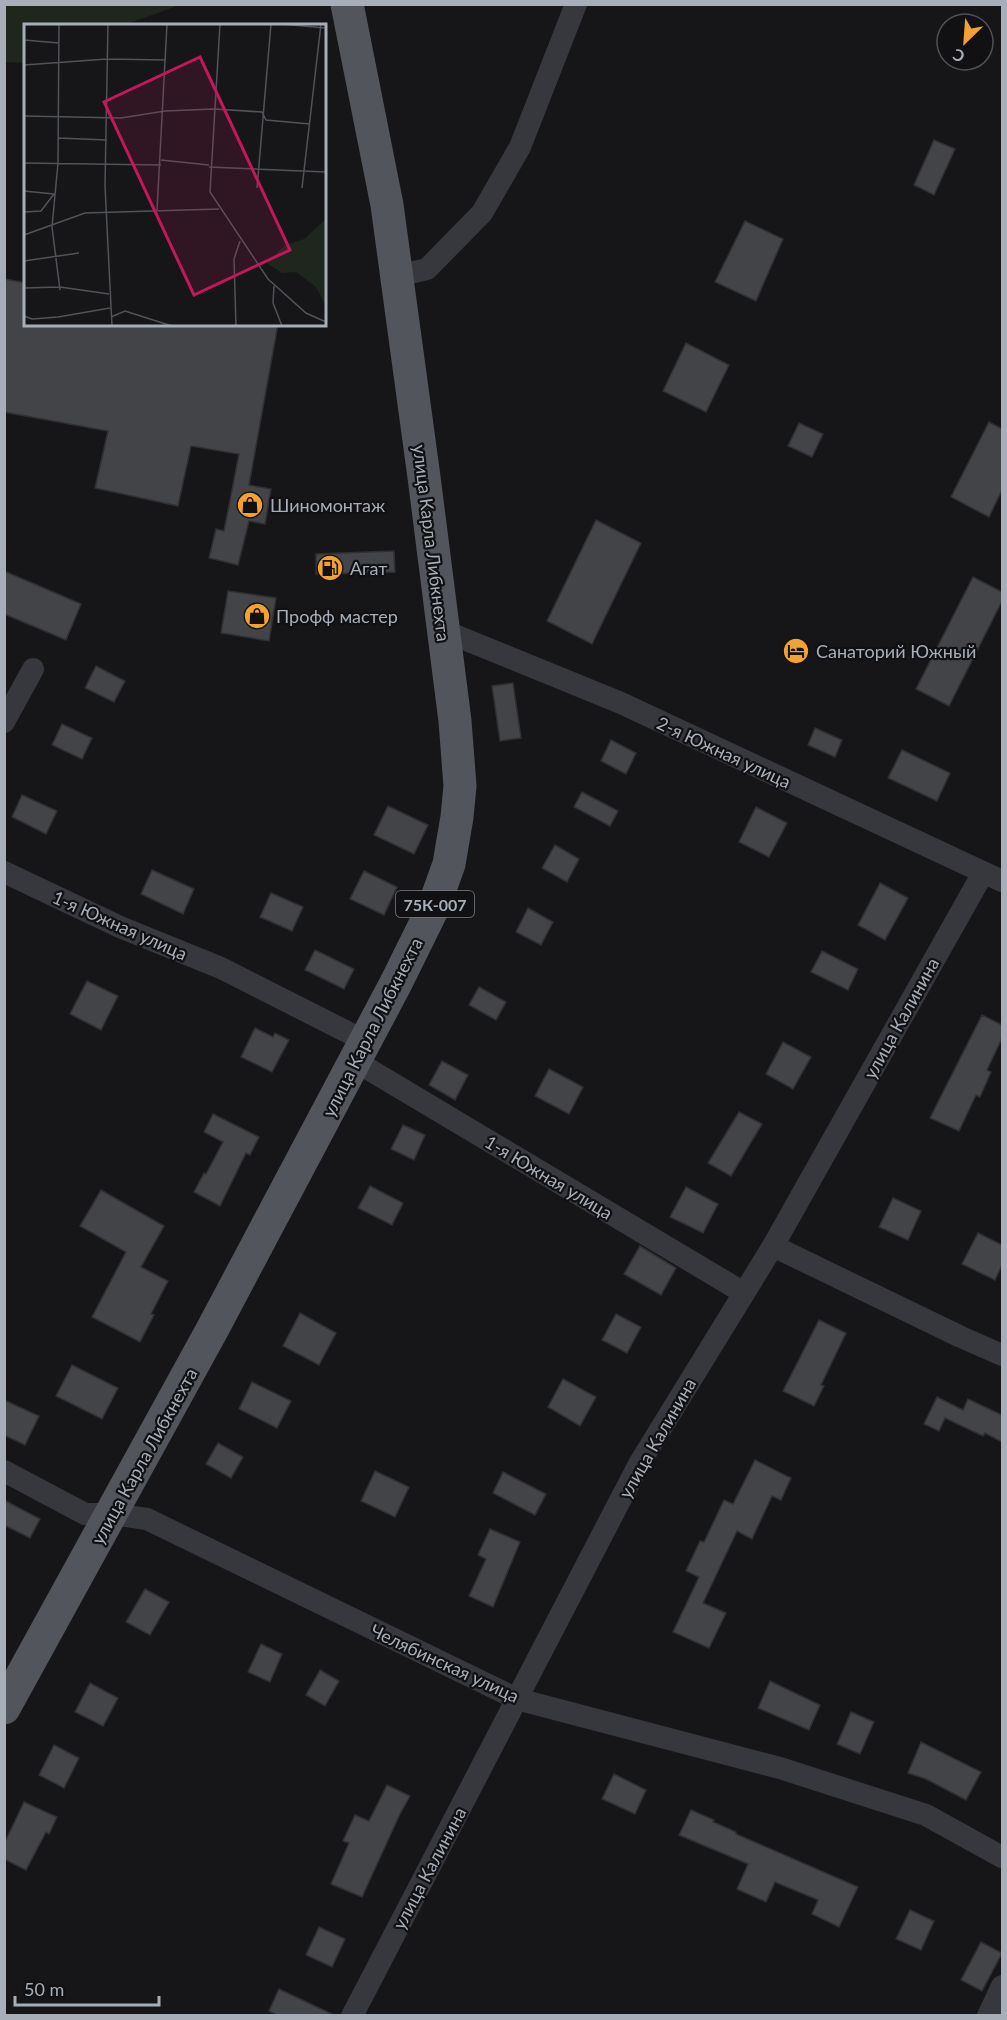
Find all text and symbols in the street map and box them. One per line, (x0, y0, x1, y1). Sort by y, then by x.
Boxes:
north arrow (935, 12, 995, 72)
inset map (24, 24, 326, 326)
text: С (949, 45, 967, 67)
street label: улица Карла Либкнехта (409, 443, 455, 643)
shop icon: Шиномонтаж (235, 490, 265, 520)
place label: Шиномонтаж (270, 494, 385, 516)
fuel station icon: Агат (315, 553, 345, 583)
place label: Агат (350, 557, 387, 579)
shop icon: Профф мастер (242, 601, 272, 631)
place label: Профф мастер (276, 605, 398, 627)
hotel icon: Санаторий Южный (781, 636, 811, 666)
place label: Санаторий Южный (816, 640, 976, 662)
street label: 2-я Южная улица (654, 711, 794, 793)
street label: 1-я Южная улица (49, 885, 191, 965)
road number: 75К-007 (396, 891, 474, 917)
street label: улица Карла Либкнехта (317, 934, 427, 1120)
street label: улица Калинина (859, 954, 943, 1082)
street label: 1-я Южная улица (481, 1130, 617, 1224)
street label: улица Карла Либкнехта (86, 1364, 202, 1548)
street label: улица Калинина (614, 1374, 700, 1502)
street label: Челябинская улица (367, 1619, 523, 1707)
street label: улица Калинина (388, 1803, 470, 1933)
scale bar (15, 1969, 159, 2007)
text: 50 m (24, 1978, 64, 2000)

